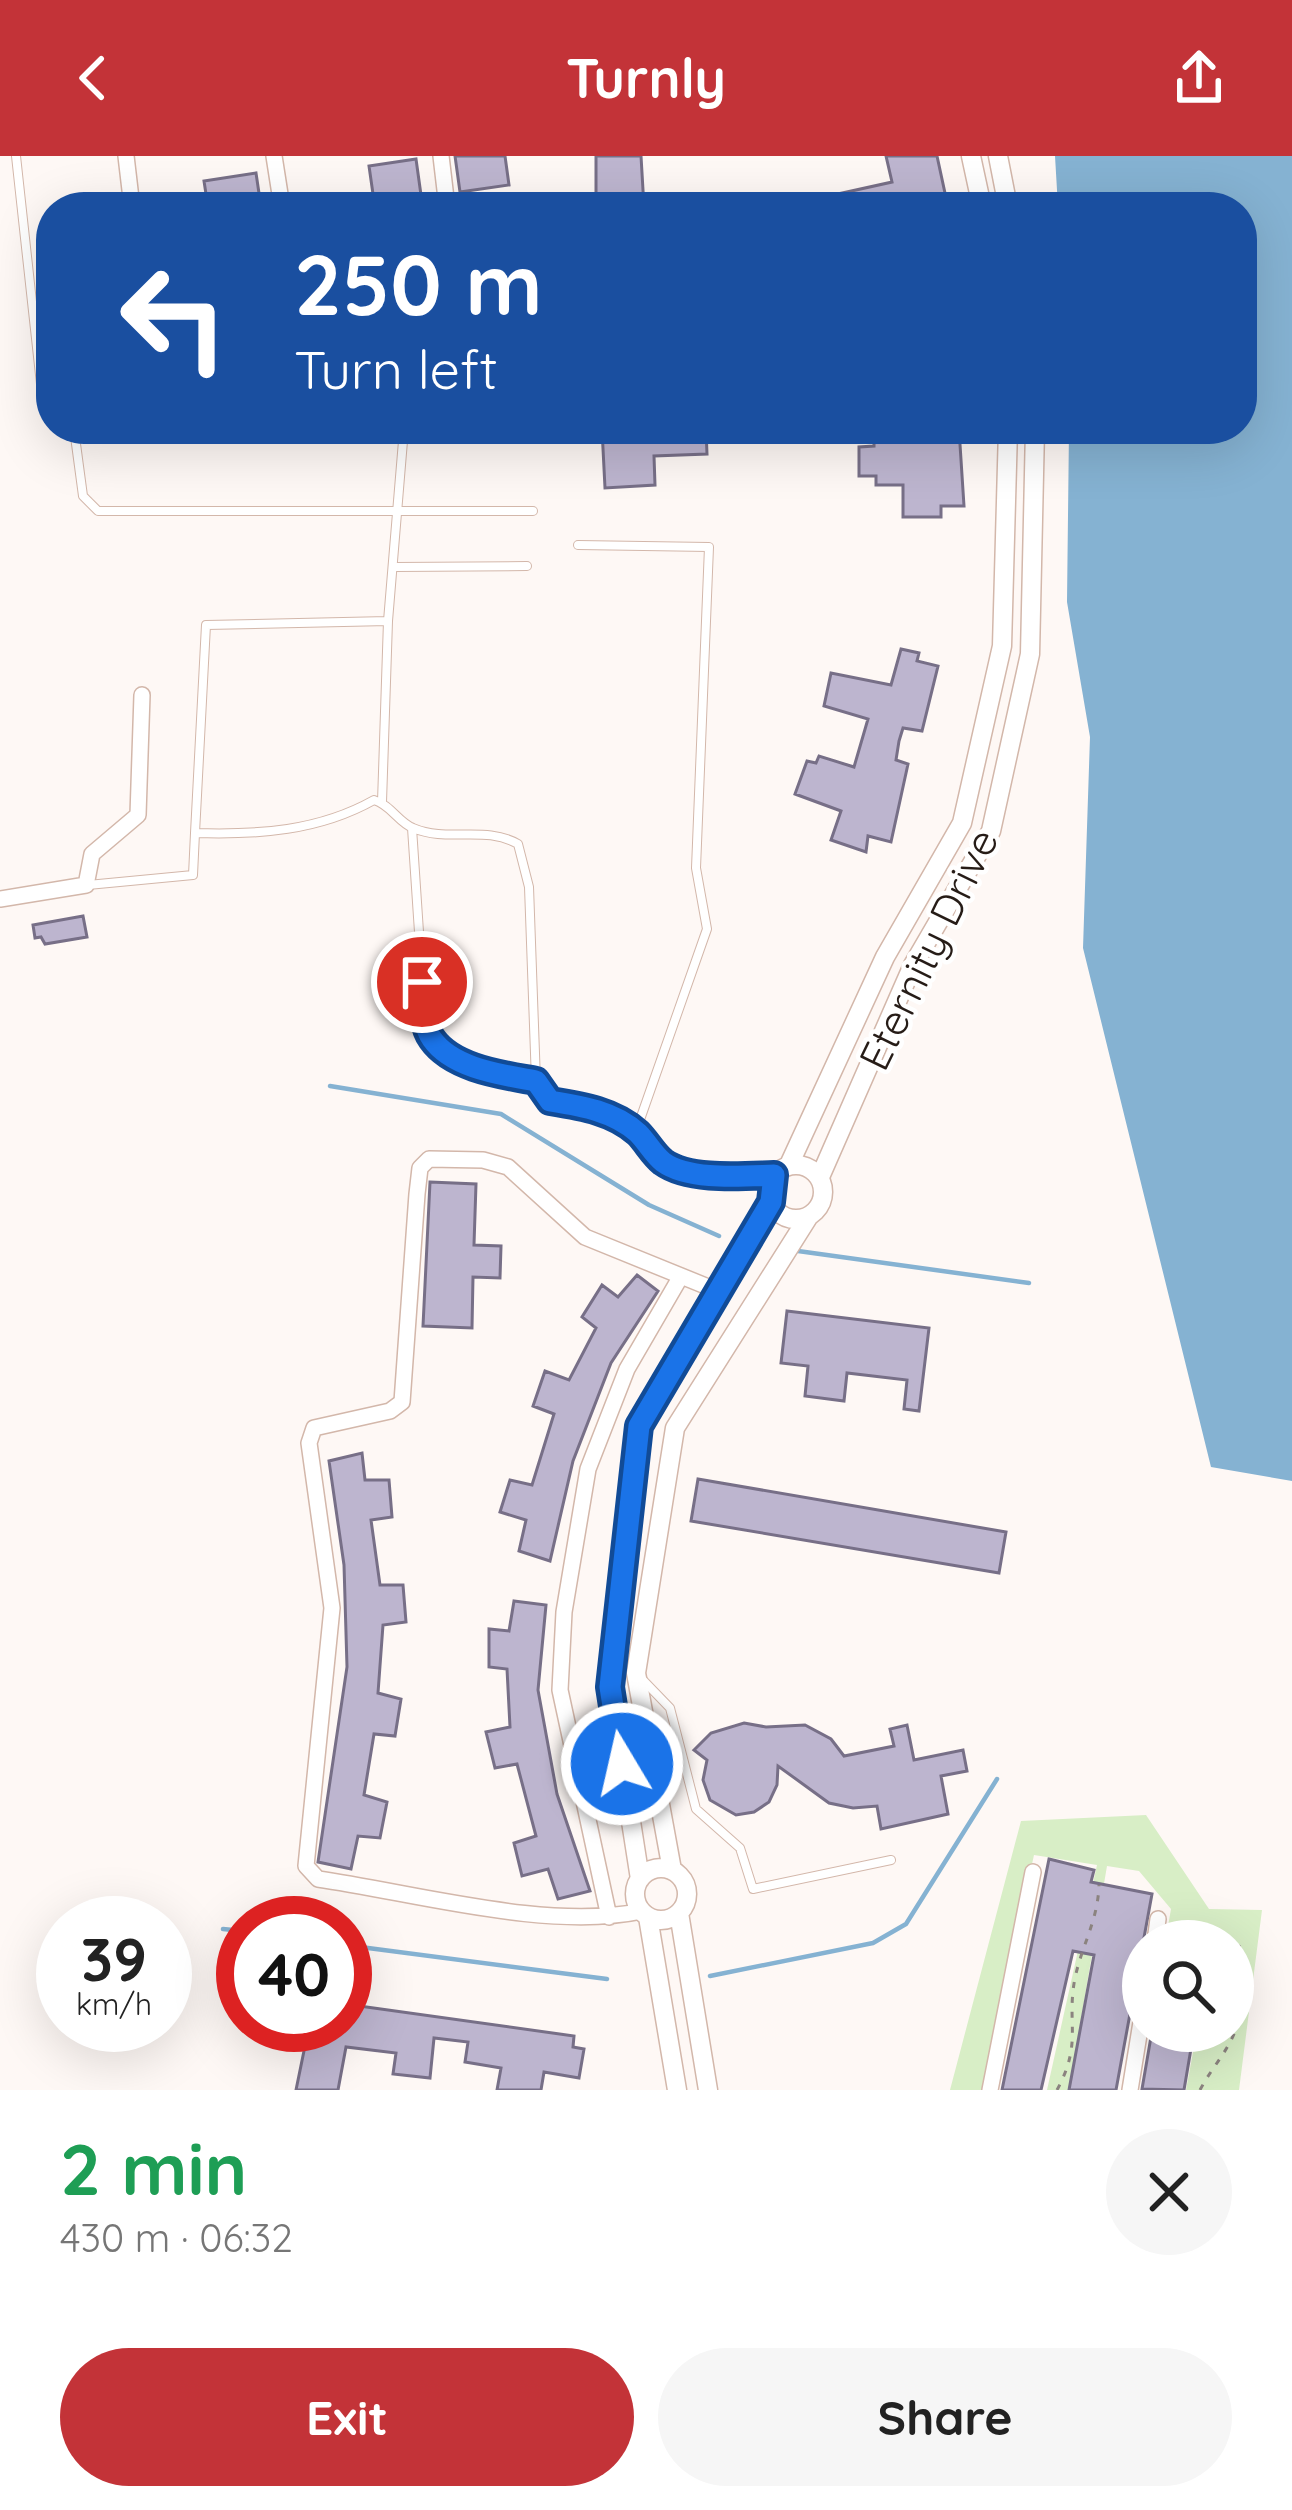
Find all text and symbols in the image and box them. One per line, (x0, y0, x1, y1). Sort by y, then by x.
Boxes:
text: Turnly (566, 44, 726, 112)
icon: back (60, 45, 126, 111)
icon: share (1166, 45, 1232, 111)
text: 250 m (294, 231, 543, 336)
icon: left (96, 240, 252, 396)
text: Turn left (294, 335, 498, 403)
street label: Eternity Drive (847, 820, 1009, 1078)
pin (371, 931, 473, 1033)
icon: arrive (389, 949, 455, 1015)
position arrow (559, 1701, 685, 1827)
speed limit sign: 40 (216, 1896, 372, 2052)
map controls (1122, 1920, 1254, 2052)
button: search (1122, 1920, 1254, 2052)
text: 39 (81, 1921, 147, 1996)
text: km/h (76, 1985, 152, 2023)
text: 2 min (60, 2123, 247, 2213)
button: close (1106, 2129, 1232, 2255)
text: 430 m · 06:32 (60, 2213, 293, 2262)
button: Exit (60, 2348, 634, 2486)
button: Share (658, 2348, 1232, 2486)

